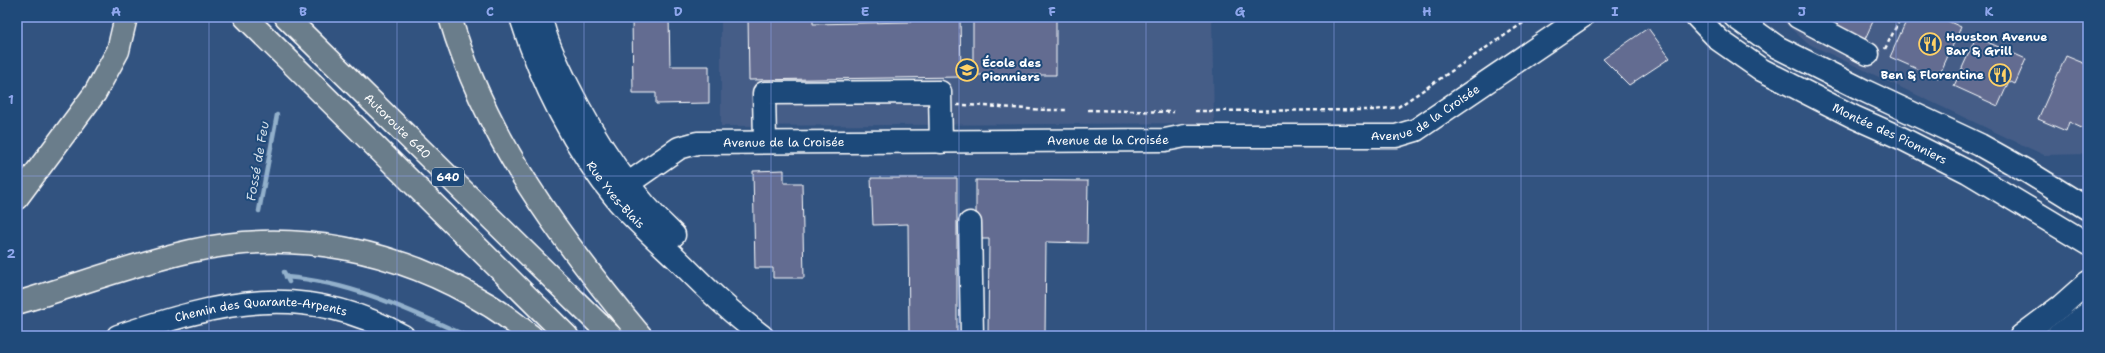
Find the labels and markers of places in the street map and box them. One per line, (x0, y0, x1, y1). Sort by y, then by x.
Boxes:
place label: Houston Avenue Bar & Grill (1946, 29, 2047, 59)
restaurant icon: Houston Avenue Bar & Grill (1917, 31, 1943, 57)
place label: École des Pionniers (982, 55, 1041, 85)
school or university icon: École des Pionniers (954, 57, 980, 83)
restaurant icon: Ben & Florentine (1987, 62, 2013, 88)
place label: Ben & Florentine (1881, 67, 1984, 83)

